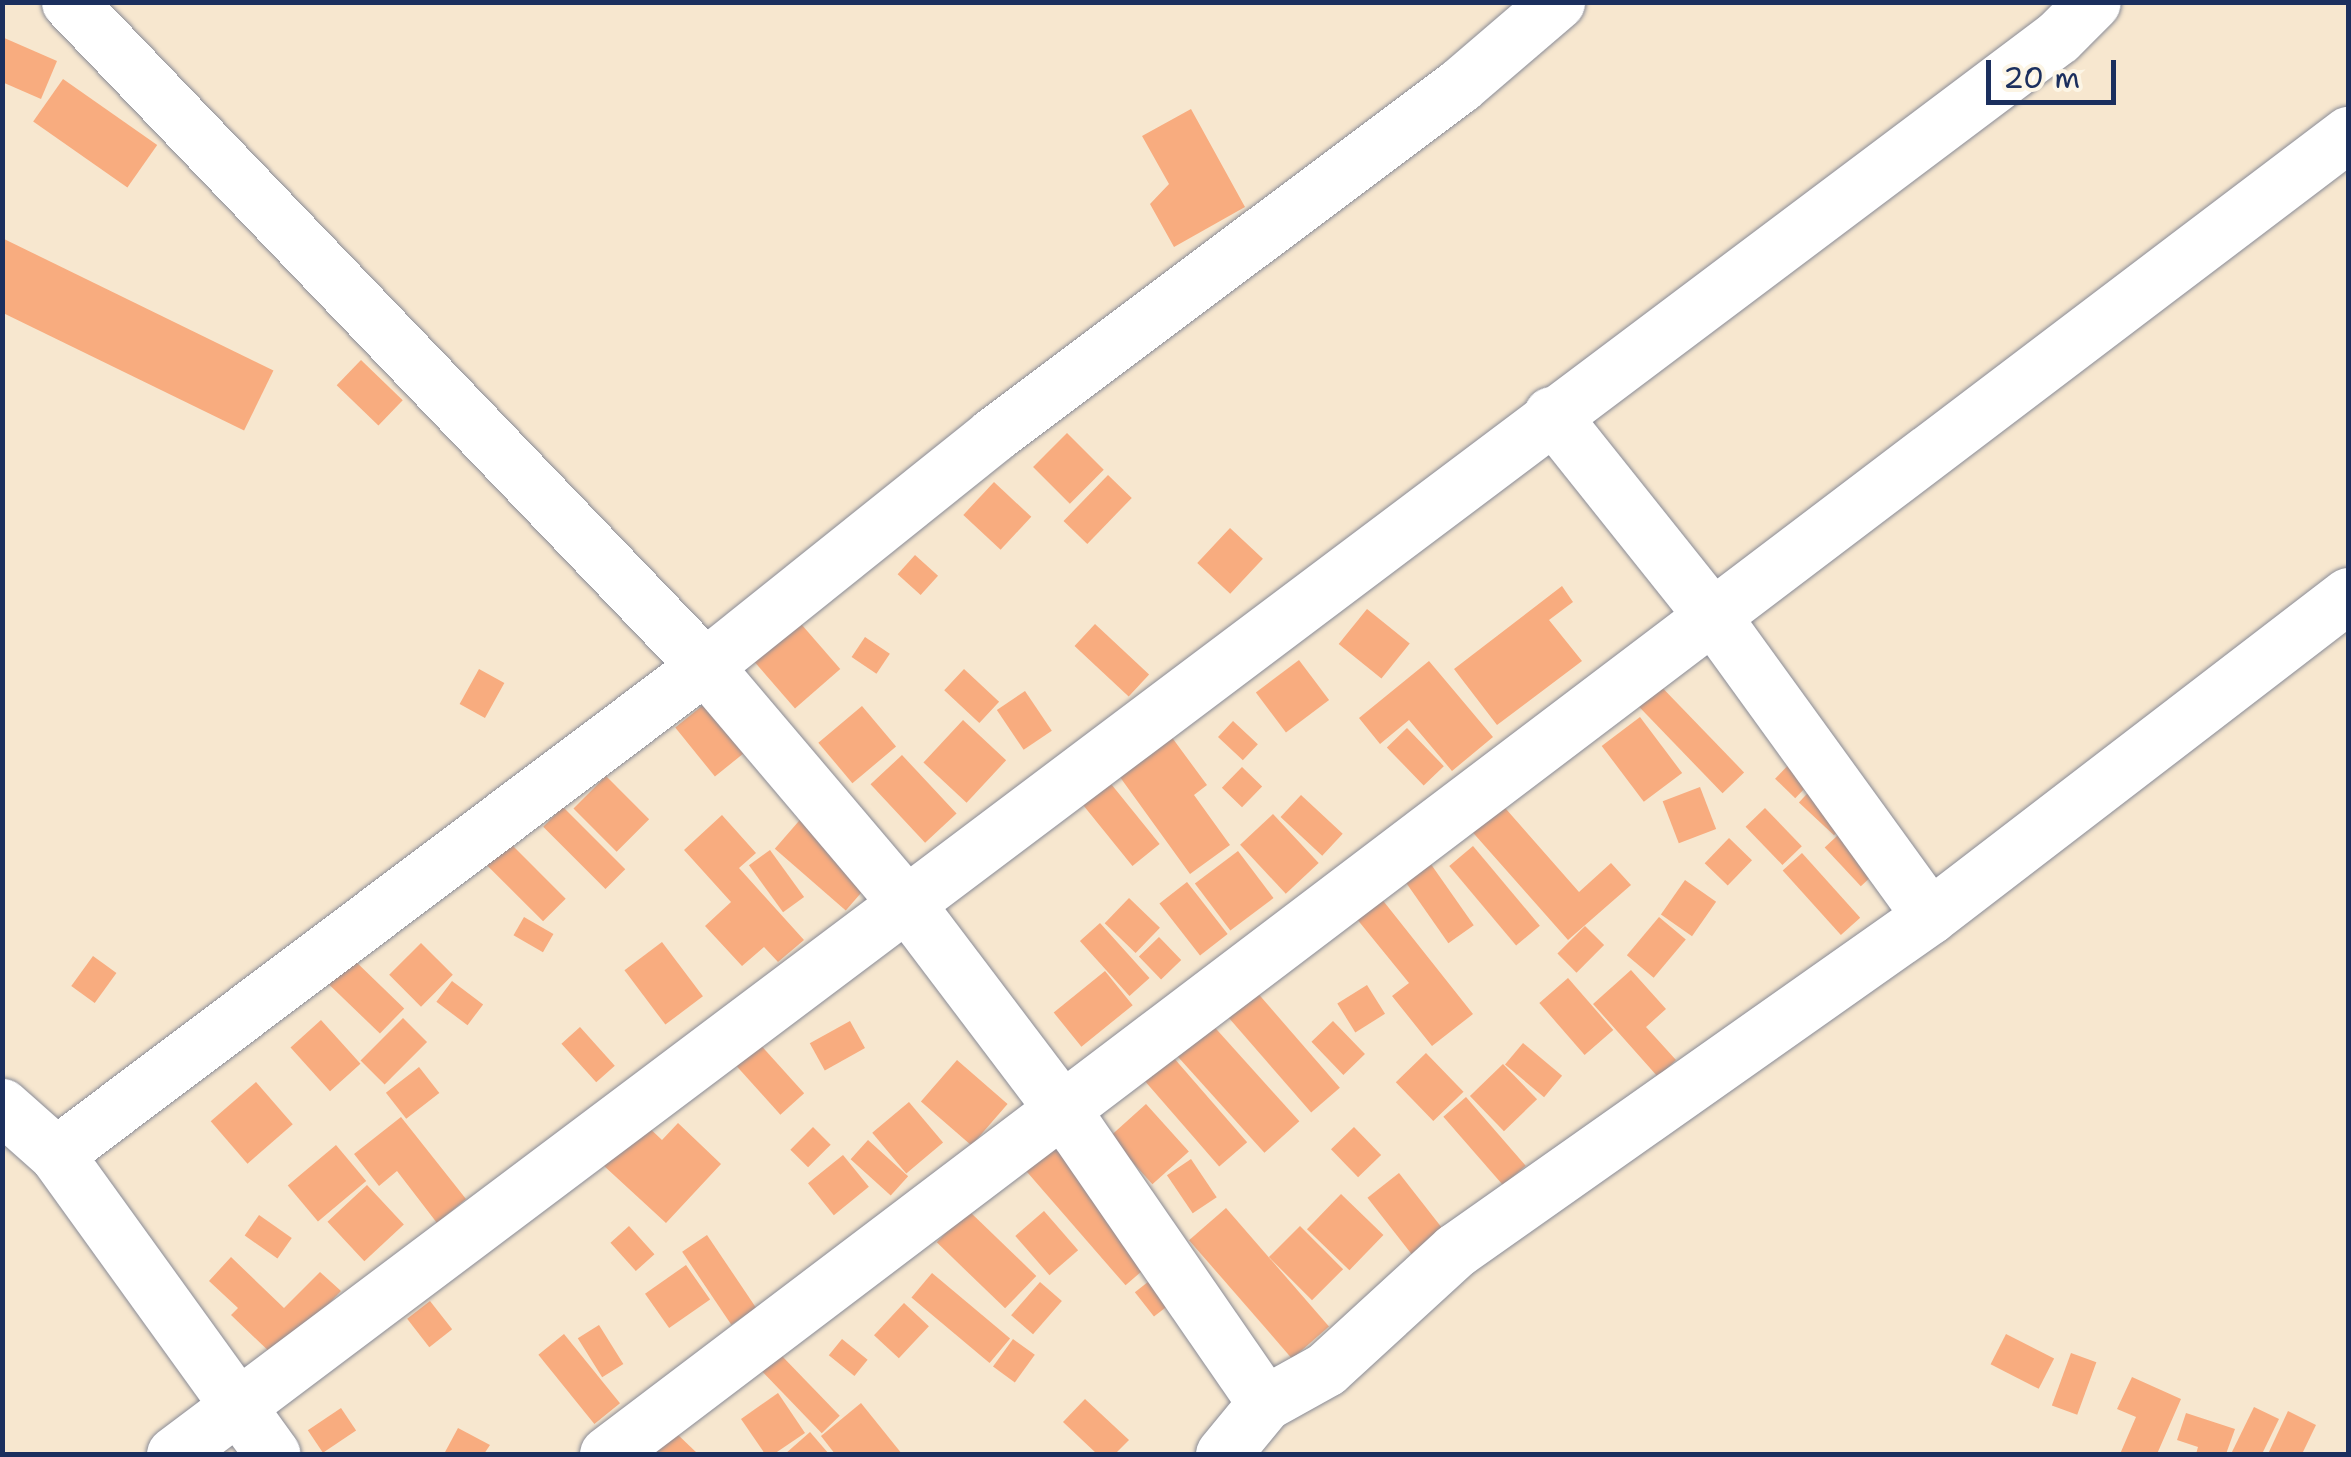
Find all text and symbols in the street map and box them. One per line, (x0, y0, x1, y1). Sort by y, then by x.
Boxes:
scale bar (1991, 40, 2121, 102)
text: 20 m (2003, 57, 2080, 98)

